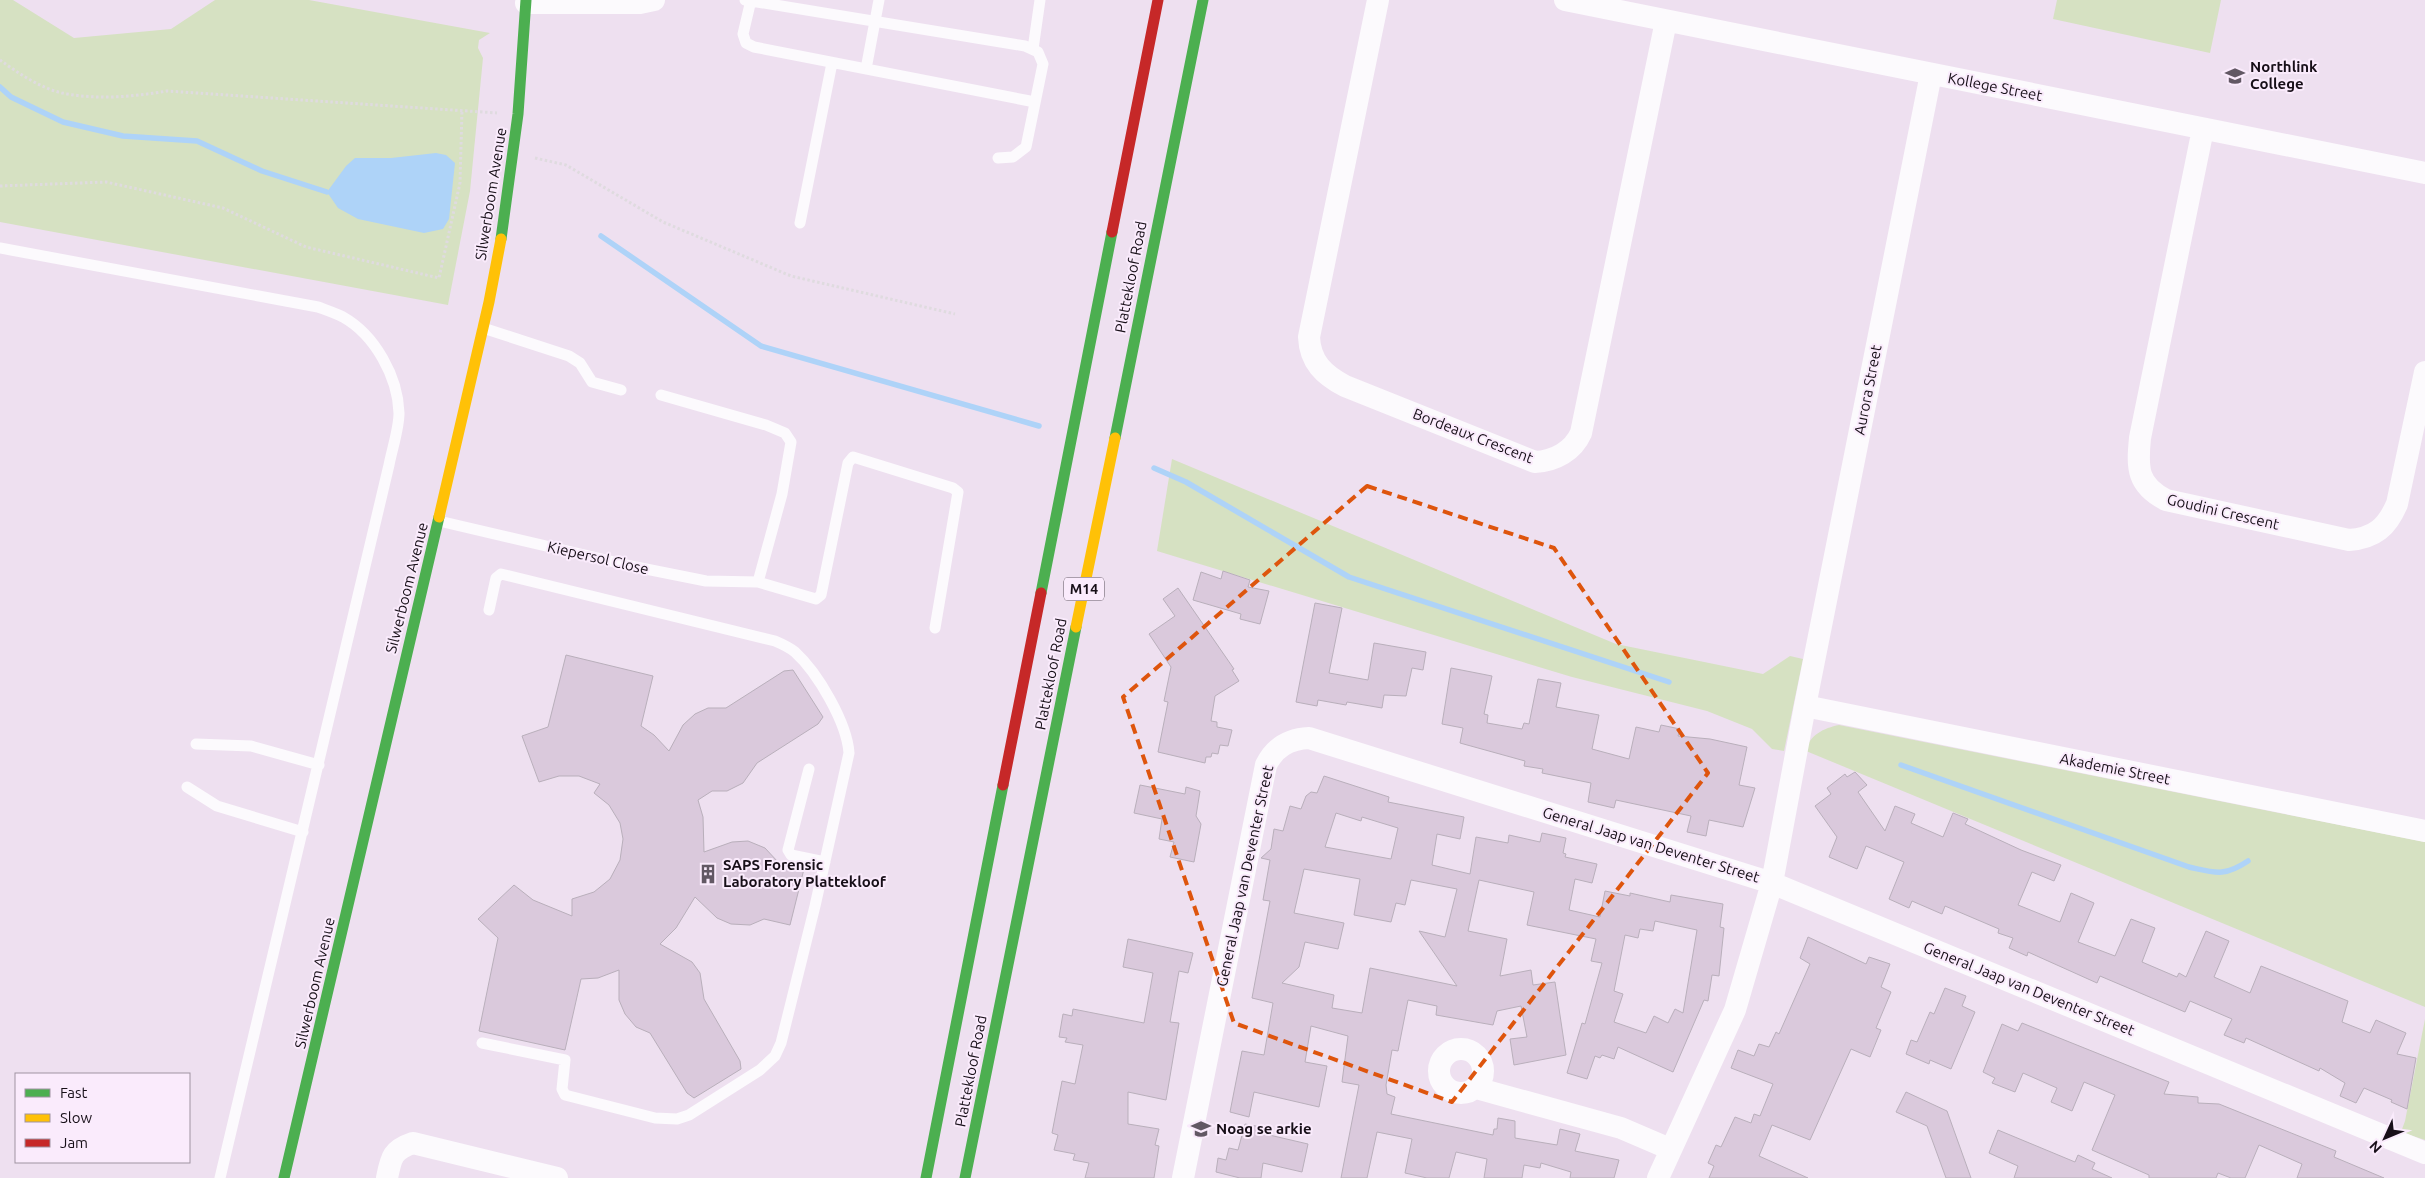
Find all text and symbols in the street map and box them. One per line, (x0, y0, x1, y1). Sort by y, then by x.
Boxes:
place label: Northlink College (2250, 58, 2318, 92)
school or university icon: Northlink College (2224, 65, 2246, 87)
street label: Kollege Street (1946, 69, 2044, 104)
street label: Silwerboom Avenue (472, 126, 509, 262)
street label: Plattekloof Road (1111, 220, 1150, 334)
street label: Aurora Street (1850, 343, 1885, 436)
street label: Bordeaux Crescent (1411, 405, 1536, 466)
street label: Goudini Crescent (2165, 490, 2281, 533)
street label: Silwerboom Avenue (382, 521, 431, 655)
street label: Kiepersol Close (546, 538, 650, 577)
road number: M14 (1064, 578, 1104, 600)
street label: Plattekloof Road (1031, 617, 1070, 731)
street label: Akademie Street (2058, 749, 2172, 788)
street label: General Jaap van Deventer Street (1213, 764, 1276, 988)
street label: General Jaap van Deventer Street (1541, 803, 1762, 886)
place label: SAPS Forensic Laboratory Plattekloof (723, 856, 887, 890)
building icon: SAPS Forensic Laboratory Plattekloof (697, 863, 719, 885)
street label: Silwerboom Avenue (291, 916, 338, 1050)
street label: General Jaap van Deventer Street (1921, 938, 2137, 1039)
street label: Plattekloof Road (951, 1014, 990, 1128)
legend (15, 1073, 190, 1163)
text: Fast (60, 1084, 88, 1101)
text: Slow (60, 1109, 93, 1126)
north arrow (2360, 1113, 2410, 1163)
school or university icon: Noag se arkie (1190, 1118, 1212, 1140)
place label: Noag se arkie (1216, 1120, 1312, 1137)
text: Jam (60, 1134, 88, 1151)
text: N (2366, 1138, 2385, 1156)

